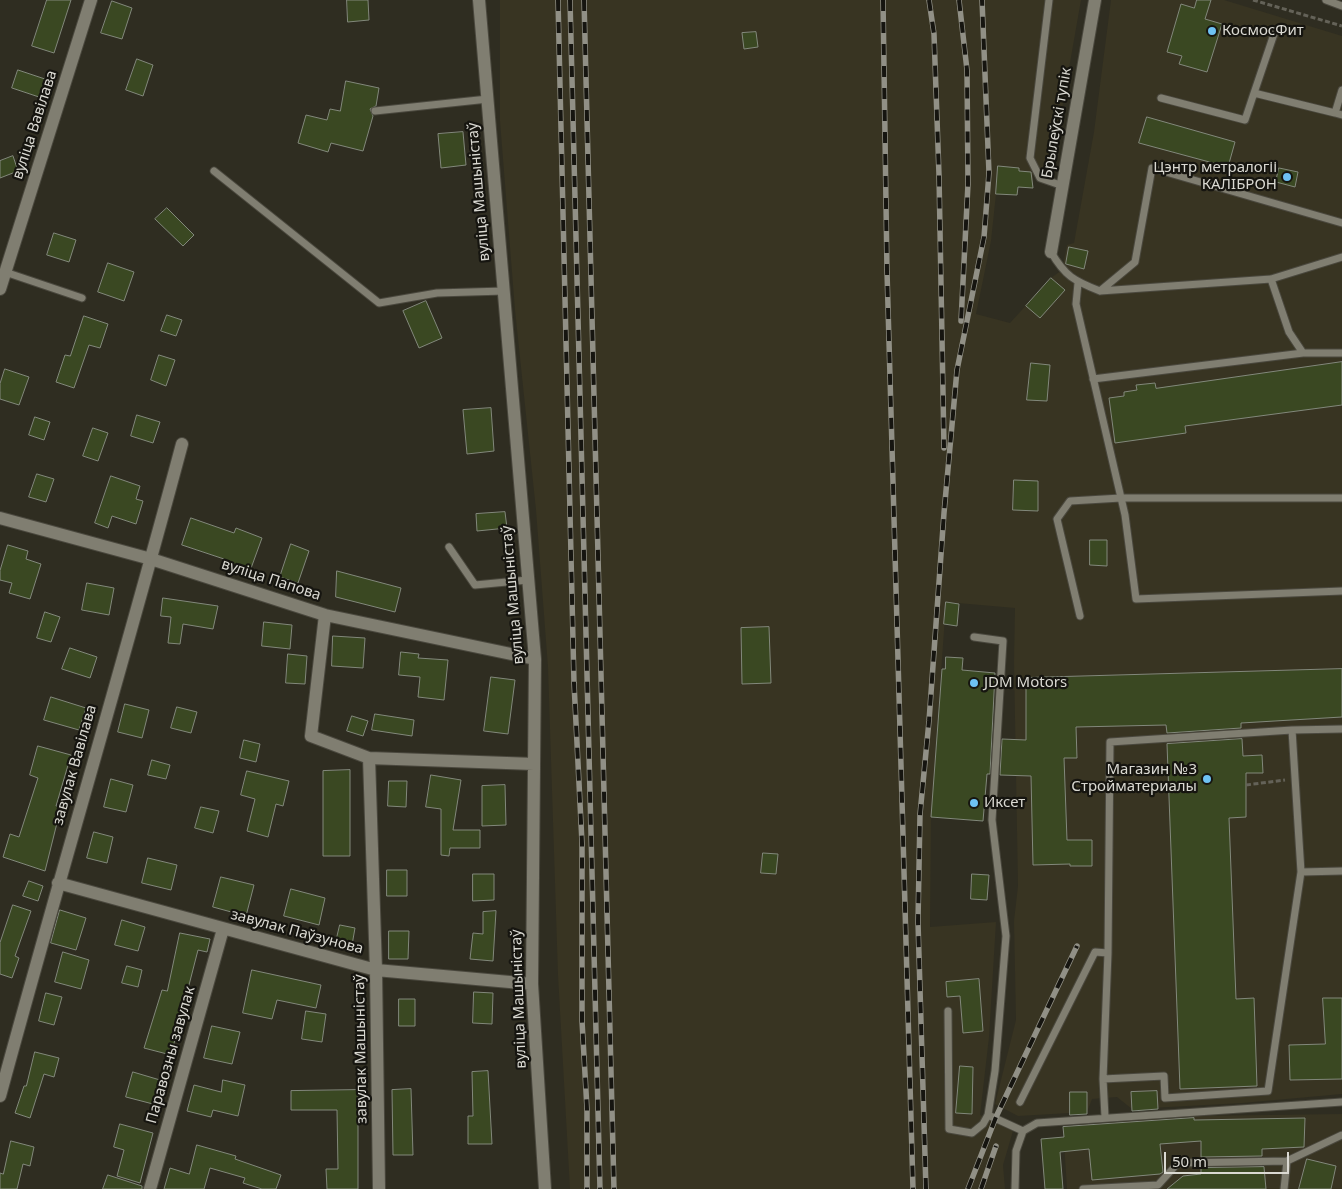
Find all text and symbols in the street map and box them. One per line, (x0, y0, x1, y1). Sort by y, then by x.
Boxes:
place label: КосмосФит (1222, 22, 1304, 40)
marker: КосмосФит (1206, 25, 1218, 37)
street label: Брылеўскі тупік (1038, 66, 1076, 180)
street label: вуліца Вавілава (9, 68, 61, 182)
street label: вуліца Машыністаў (464, 122, 494, 262)
place label: Цэнтр метралогіі КАЛIБРОН (1153, 159, 1277, 194)
marker: Цэнтр метралогіі КАЛIБРОН (1281, 171, 1293, 183)
street label: вуліца Машыністаў (498, 525, 528, 665)
street label: вуліца Папова (219, 555, 323, 605)
place label: JDM Motors (984, 674, 1067, 692)
marker: JDM Motors (968, 677, 980, 689)
street label: завулак Вавілава (49, 703, 101, 827)
place label: Магазин №3 Стройматериалы (1071, 761, 1197, 796)
marker: Магазин №3 Стройматериалы (1201, 773, 1213, 785)
place label: Иксет (984, 794, 1025, 812)
marker: Иксет (968, 797, 980, 809)
street label: завулак Паўзунова (229, 906, 365, 958)
street label: вуліца Машыністаў (508, 929, 530, 1069)
street label: завулак Машыністаў (351, 974, 371, 1124)
street label: Паравозны завулак (143, 984, 199, 1126)
scale bar (1167, 1142, 1292, 1174)
text: 50 m (1172, 1151, 1207, 1171)

